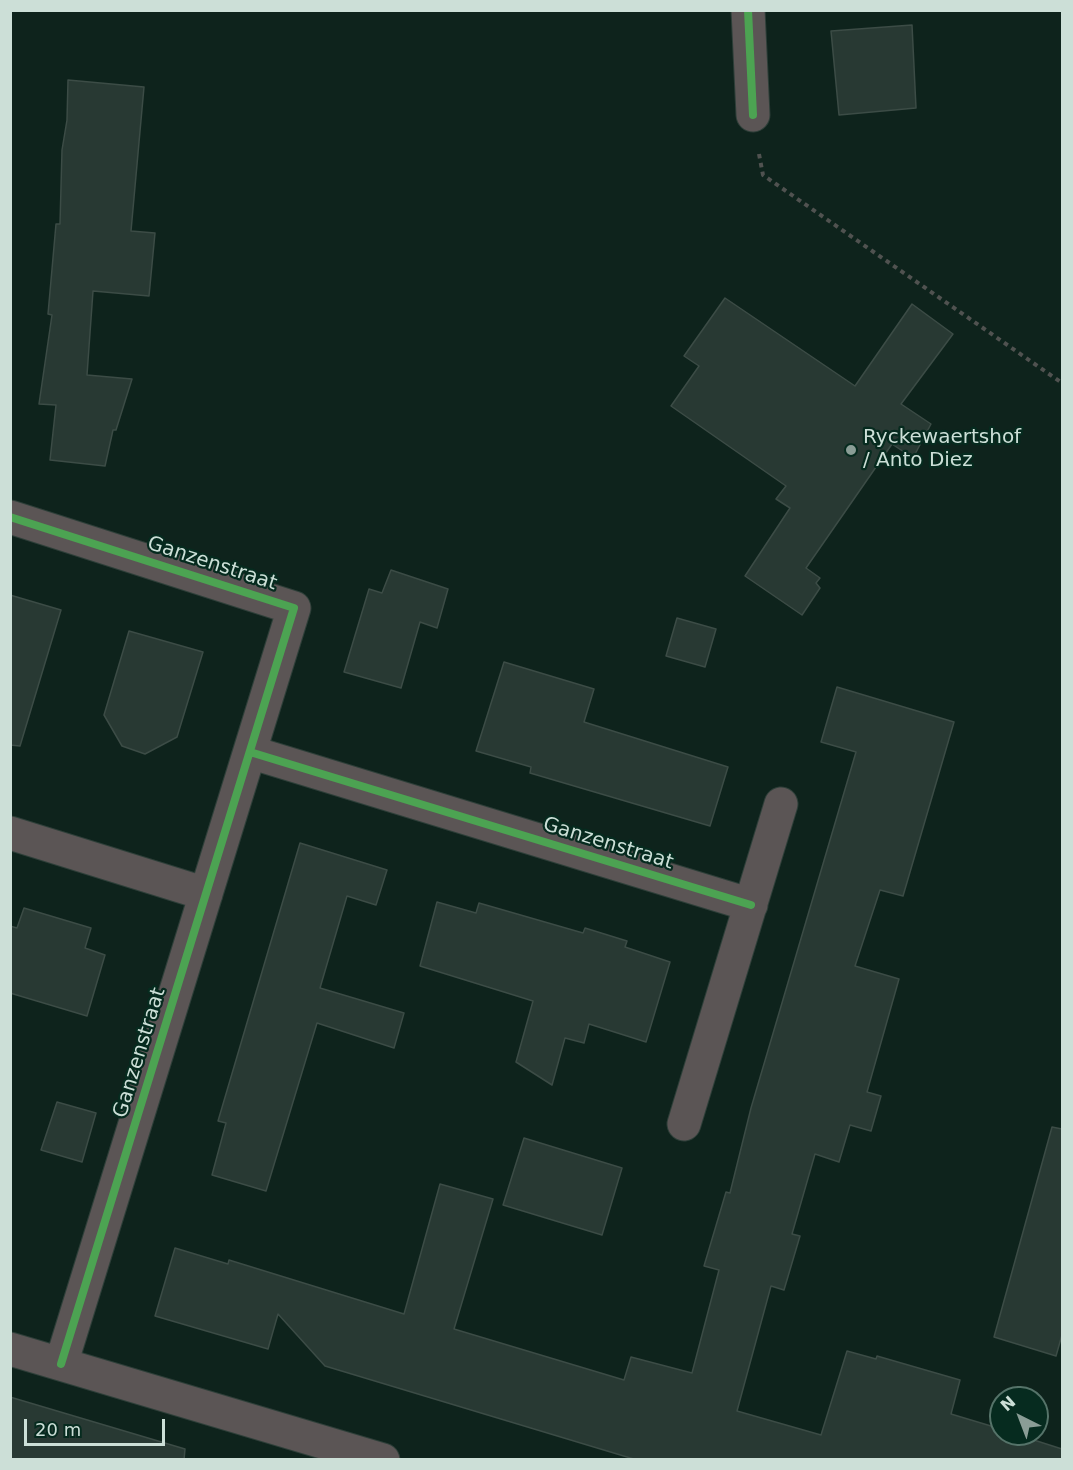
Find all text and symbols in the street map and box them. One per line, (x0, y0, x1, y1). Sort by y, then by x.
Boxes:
place label: Ryckewaertshof / Anto Diez (863, 426, 1021, 473)
marker: Ryckewaertshof / Anto Diez (844, 443, 858, 457)
street label: Ganzenstraat (144, 532, 280, 596)
street label: Ganzenstraat (540, 813, 676, 875)
street label: Ganzenstraat (109, 985, 171, 1121)
north arrow (989, 1386, 1049, 1446)
text: N (997, 1392, 1019, 1415)
scale bar (27, 1407, 168, 1445)
text: 20 m (35, 1419, 81, 1440)

